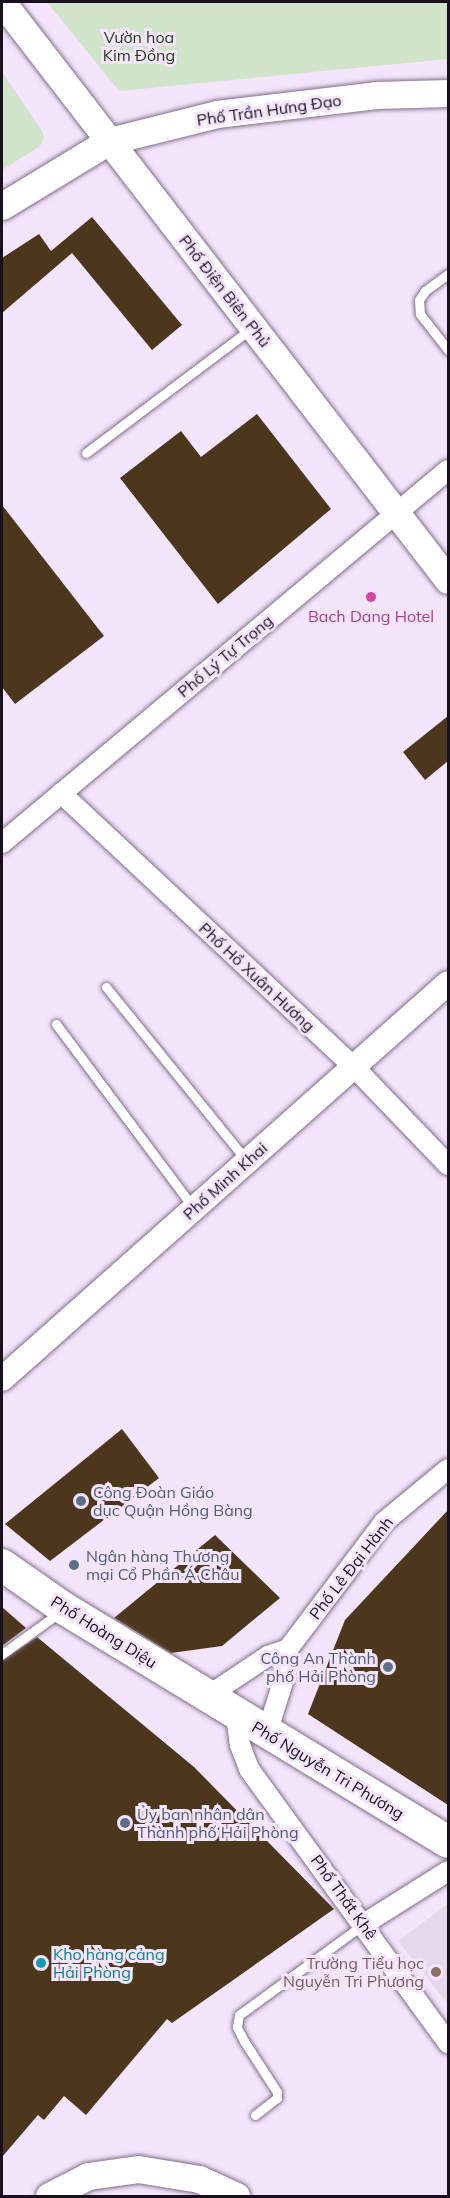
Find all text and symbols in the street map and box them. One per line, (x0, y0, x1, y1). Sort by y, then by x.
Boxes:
park label: Vườn hoa Kim Đồng (103, 27, 175, 65)
street label: Phố Trần Hưng Đạo (195, 90, 343, 130)
street label: Phố Điện Biên Phủ (175, 231, 275, 351)
marker: Bach Dang Hotel (364, 590, 378, 604)
place label: Bach Dang Hotel (308, 606, 434, 626)
street label: Phố Lý Tự Trọng (174, 611, 276, 701)
street label: Phố Hồ Xuân Hương (195, 918, 319, 1036)
street label: Phố Minh Khai (179, 1138, 271, 1224)
place label: Công Đoàn Giáo dục Quận Hồng Bàng (93, 1482, 253, 1520)
marker: Công Đoàn Giáo dục Quận Hồng Bàng (74, 1494, 88, 1508)
street label: Phố Lê Đại Hành (305, 1513, 397, 1623)
place label: Ngân hàng Thương mại Cổ Phần Á Châu (86, 1546, 239, 1584)
marker: Ngân hàng Thương mại Cổ Phần Á Châu (67, 1558, 81, 1572)
street label: Phố Hoàng Diệu (48, 1592, 160, 1672)
place label: Công An Thành phố Hải Phòng (261, 1648, 376, 1686)
marker: Công An Thành phố Hải Phòng (381, 1660, 395, 1674)
street label: Phố Nguyễn Tri Phương (248, 1717, 408, 1823)
place label: Ủy ban nhân dân Thành phố Hải Phòng (137, 1804, 299, 1842)
marker: Ủy ban nhân dân Thành phố Hải Phòng (118, 1816, 132, 1830)
street label: Phố Thất Khê (307, 1851, 381, 1943)
place label: Kho hàng cảng Hải Phòng (53, 1944, 165, 1982)
place label: Trường Tiểu học Nguyễn Tri Phương (283, 1953, 424, 1991)
marker: Kho hàng cảng Hải Phòng (34, 1956, 48, 1970)
marker: Trường Tiểu học Nguyễn Tri Phương (429, 1965, 443, 1979)

